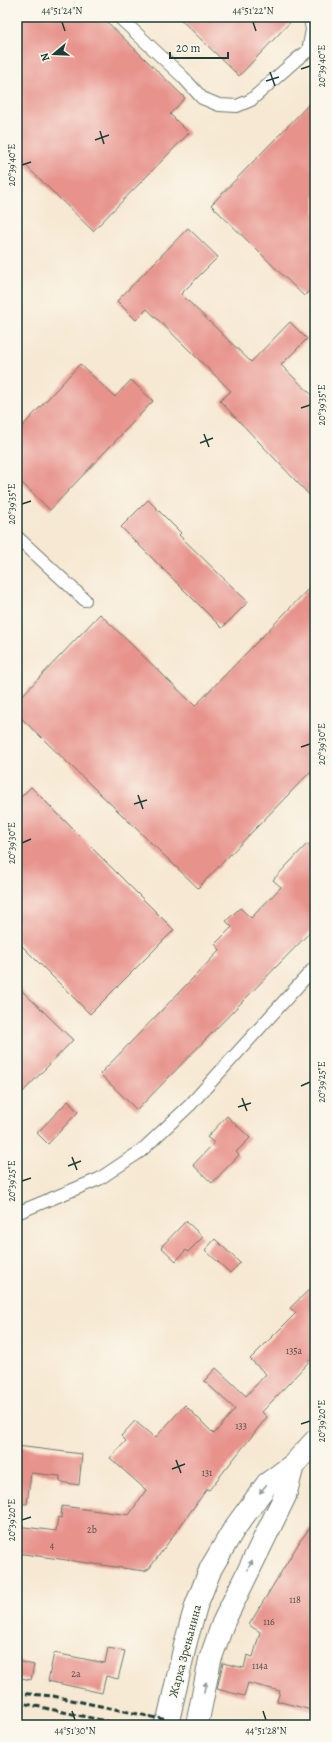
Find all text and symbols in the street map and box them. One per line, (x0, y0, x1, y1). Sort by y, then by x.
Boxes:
text: 44°51'24"N (41, 4, 83, 17)
text: 44°51'22"N (232, 4, 274, 17)
north arrow (34, 34, 74, 74)
scale bar (170, 34, 228, 60)
text: 20 m (176, 40, 200, 56)
text: 20°39'40"E (315, 45, 328, 87)
text: N (37, 51, 53, 63)
text: 20°39'40"E (5, 144, 18, 186)
text: 20°39'35"E (315, 384, 328, 425)
text: 20°39'35"E (5, 483, 18, 524)
text: 20°39'30"E (315, 723, 328, 765)
text: 20°39'30"E (5, 822, 18, 864)
text: 20°39'25"E (315, 1061, 328, 1103)
text: 20°39'25"E (5, 1160, 18, 1202)
house number: 135a (286, 1344, 303, 1357)
text: 20°39'20"E (315, 1400, 328, 1442)
house number: 133 (235, 1419, 247, 1432)
house number: 131 (202, 1466, 213, 1479)
one-way arrow (259, 1484, 268, 1495)
text: 20°39'20"E (5, 1499, 18, 1541)
house number: 2b (87, 1523, 97, 1536)
house number: 4 (50, 1539, 55, 1552)
one-way arrow (247, 1560, 253, 1571)
house number: 118 (289, 1593, 301, 1606)
street label: Жарка Зрењанина (165, 1602, 205, 1699)
house number: 116 (263, 1615, 275, 1628)
house number: 114a (252, 1659, 268, 1672)
house number: 2a (71, 1667, 81, 1680)
one-way arrow (202, 1681, 208, 1693)
text: 44°51'30"N (54, 1724, 96, 1737)
text: 44°51'28"N (245, 1724, 287, 1737)

